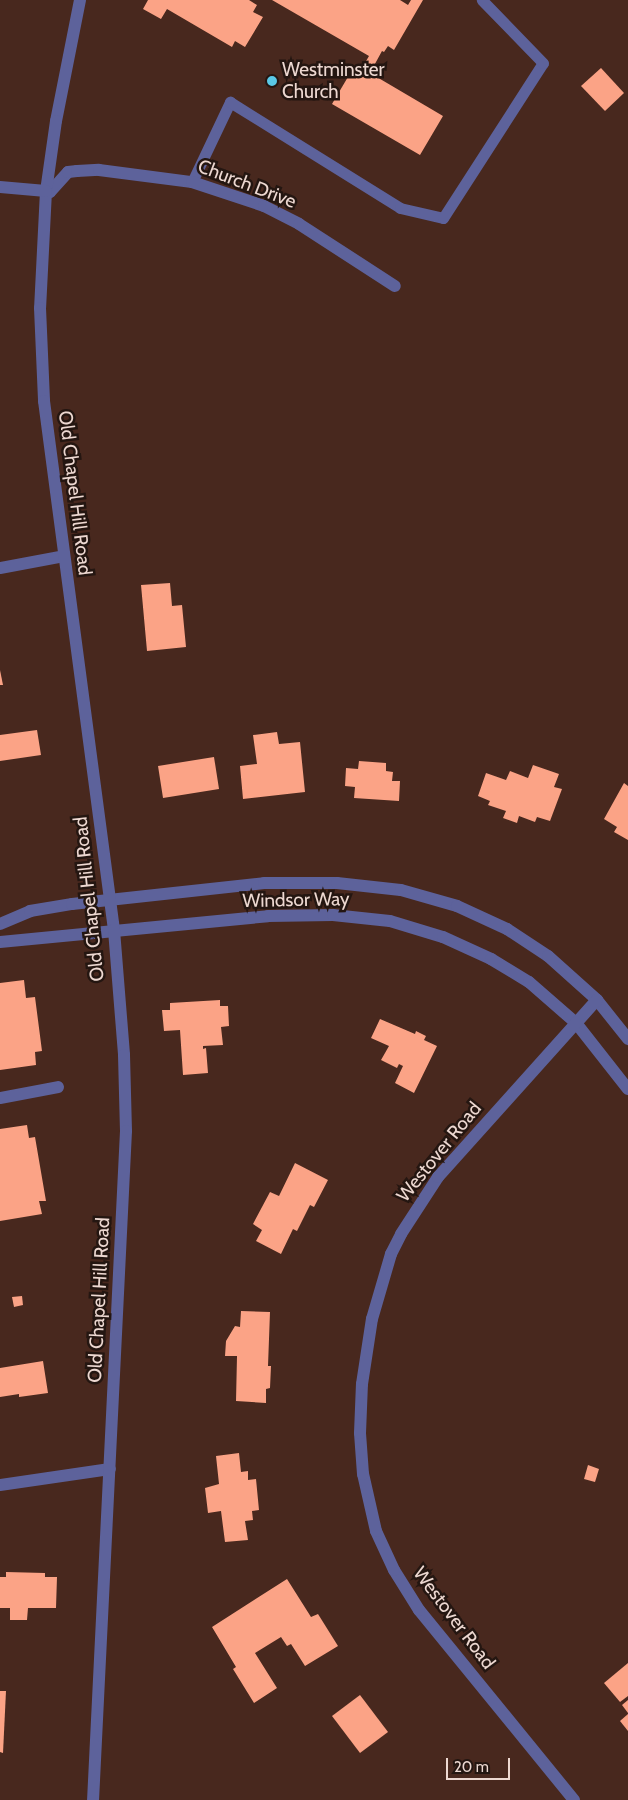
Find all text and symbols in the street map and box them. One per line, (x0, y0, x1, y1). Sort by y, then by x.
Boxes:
place label: Westminster Church (282, 59, 384, 103)
marker: Westminster Church (266, 75, 278, 87)
street label: Church Drive (195, 155, 299, 213)
street label: Old Chapel Hill Road (54, 409, 96, 577)
street label: Old Chapel Hill Road (69, 815, 109, 983)
street label: Windsor Way (242, 888, 350, 912)
street label: Westover Road (392, 1097, 486, 1207)
street label: Old Chapel Hill Road (83, 1217, 115, 1383)
street label: Westover Road (408, 1562, 500, 1674)
scale bar (448, 1748, 512, 1780)
text: 20 m (454, 1758, 489, 1776)

